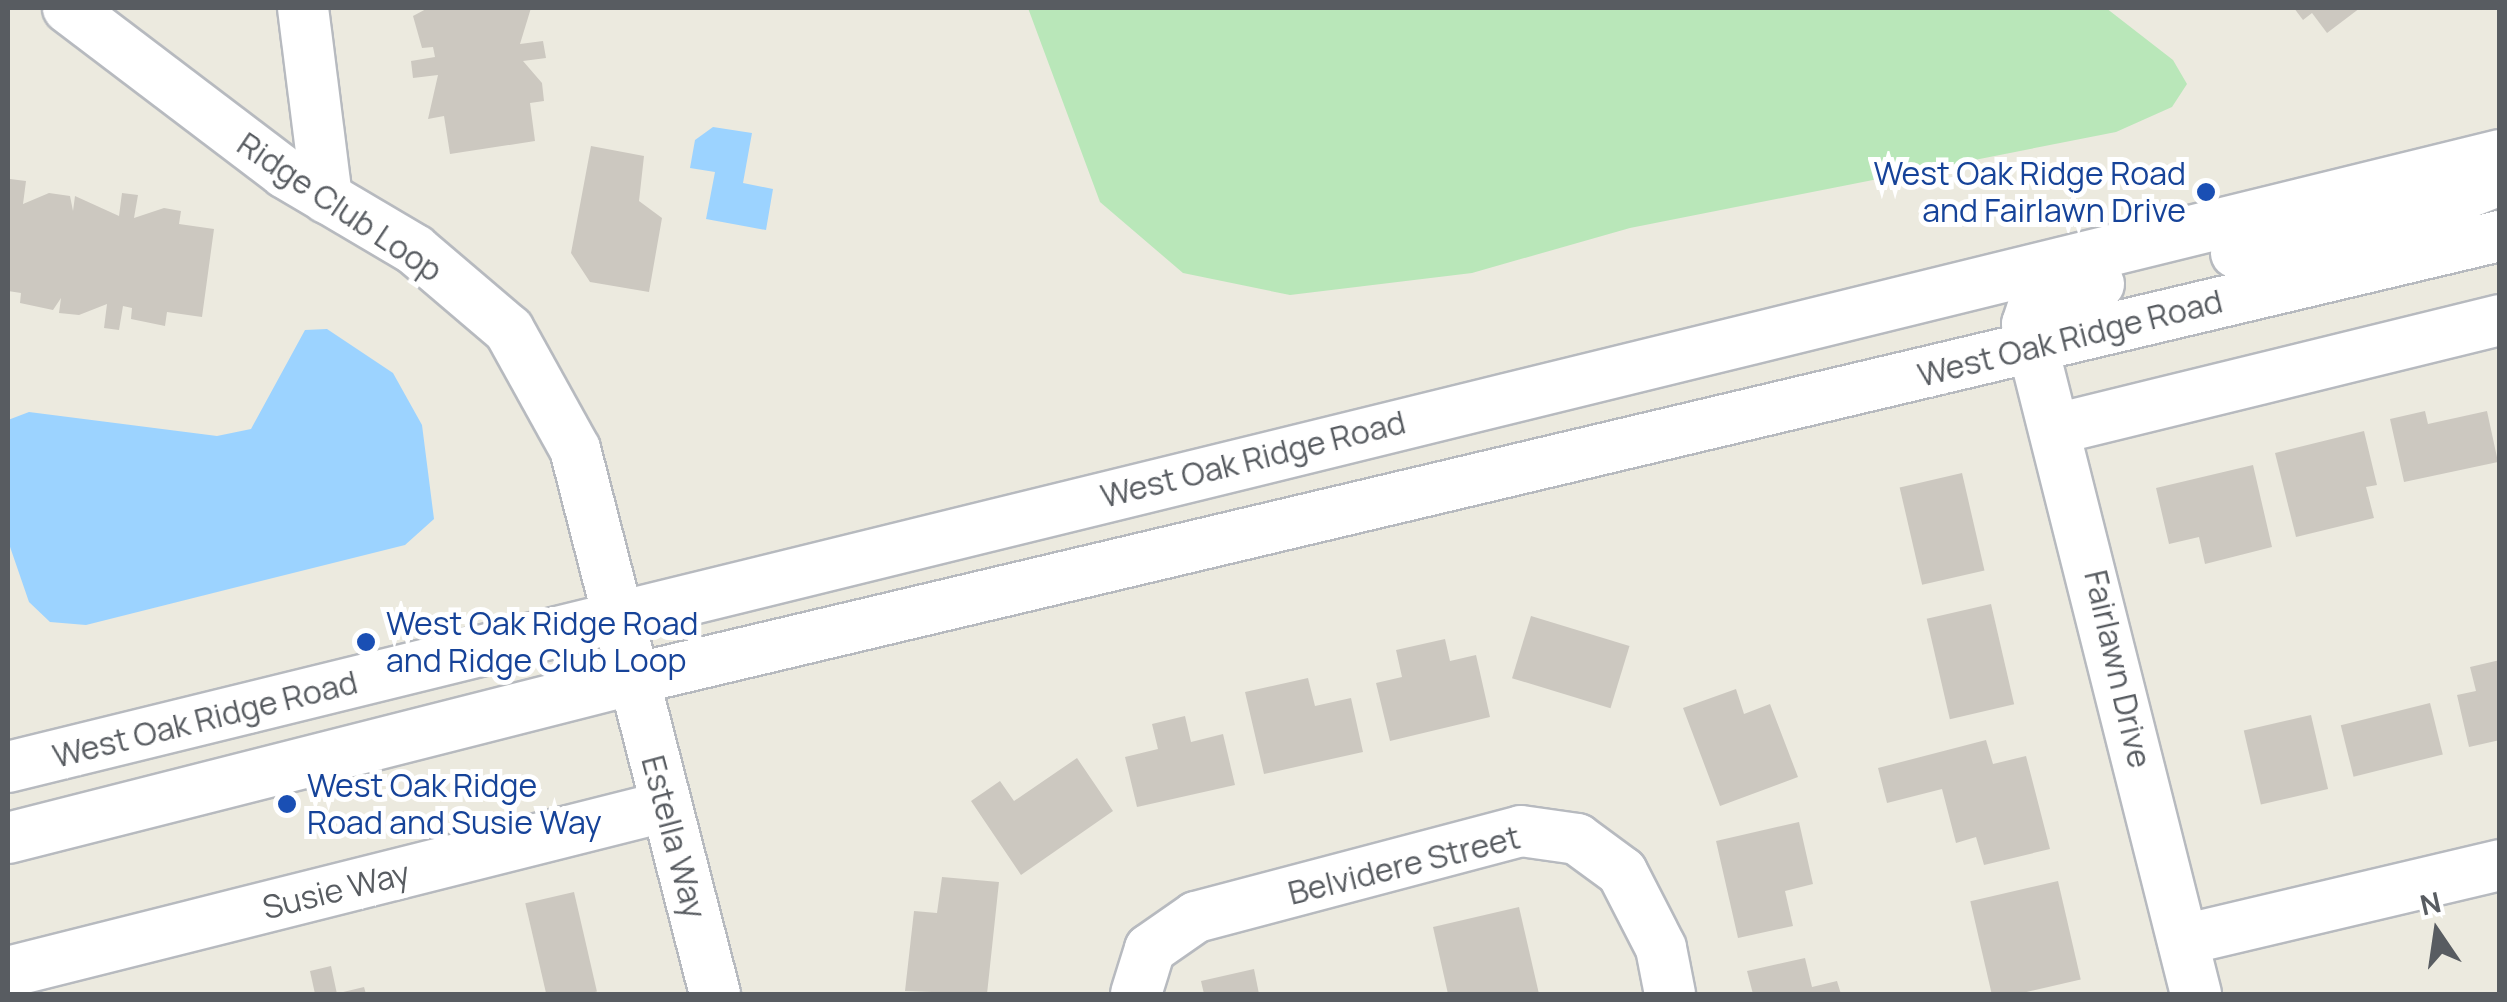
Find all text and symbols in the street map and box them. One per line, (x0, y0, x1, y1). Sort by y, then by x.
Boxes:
street label: Ridge Club Loop (230, 124, 450, 290)
place label: West Oak Ridge Road and Fairlawn Drive (1874, 155, 2186, 230)
marker: West Oak Ridge Road and Fairlawn Drive (2195, 181, 2217, 203)
street label: West Oak Ridge Road (1914, 282, 2226, 394)
street label: West Oak Ridge Road (1097, 403, 1409, 515)
street label: Fairlawn Drive (2077, 566, 2159, 772)
place label: West Oak Ridge Road and Ridge Club Loop (386, 605, 698, 680)
marker: West Oak Ridge Road and Ridge Club Loop (355, 631, 377, 653)
street label: West Oak Ridge Road (49, 663, 361, 775)
street label: Estella Way (634, 751, 714, 923)
place label: West Oak Ridge Road and Susie Way (307, 767, 602, 842)
marker: West Oak Ridge Road and Susie Way (276, 793, 298, 815)
street label: Belvidere Street (1284, 818, 1524, 912)
street label: Susie Way (258, 853, 414, 927)
north arrow (2387, 882, 2487, 982)
text: N (2416, 882, 2444, 924)

